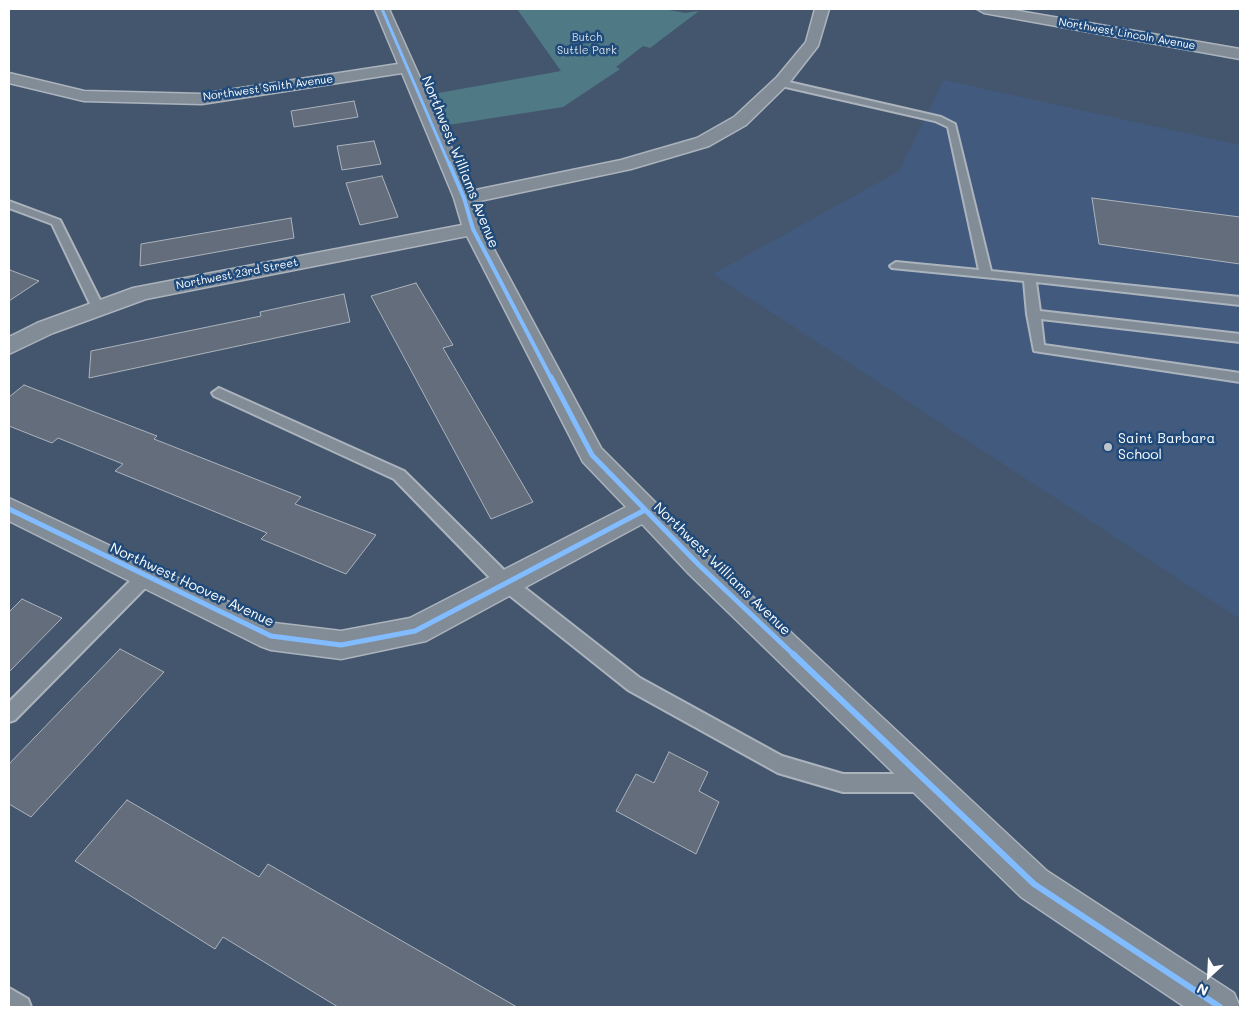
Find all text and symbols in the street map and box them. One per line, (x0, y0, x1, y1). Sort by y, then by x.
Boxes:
street label: Northwest Lincoln Avenue (1057, 15, 1197, 53)
park label: Butch Suttle Park (557, 31, 617, 57)
street label: Northwest Smith Avenue (202, 72, 334, 104)
street label: Northwest Williams Avenue (418, 73, 502, 251)
street label: Northwest 23rd Street (175, 256, 299, 292)
place label: Saint Barbara School (1118, 431, 1215, 464)
marker: Saint Barbara School (1102, 441, 1114, 453)
street label: Northwest Williams Avenue (650, 499, 794, 639)
street label: Northwest Hoover Avenue (107, 539, 277, 631)
north arrow (1184, 951, 1234, 1001)
text: N (1194, 979, 1211, 1001)

